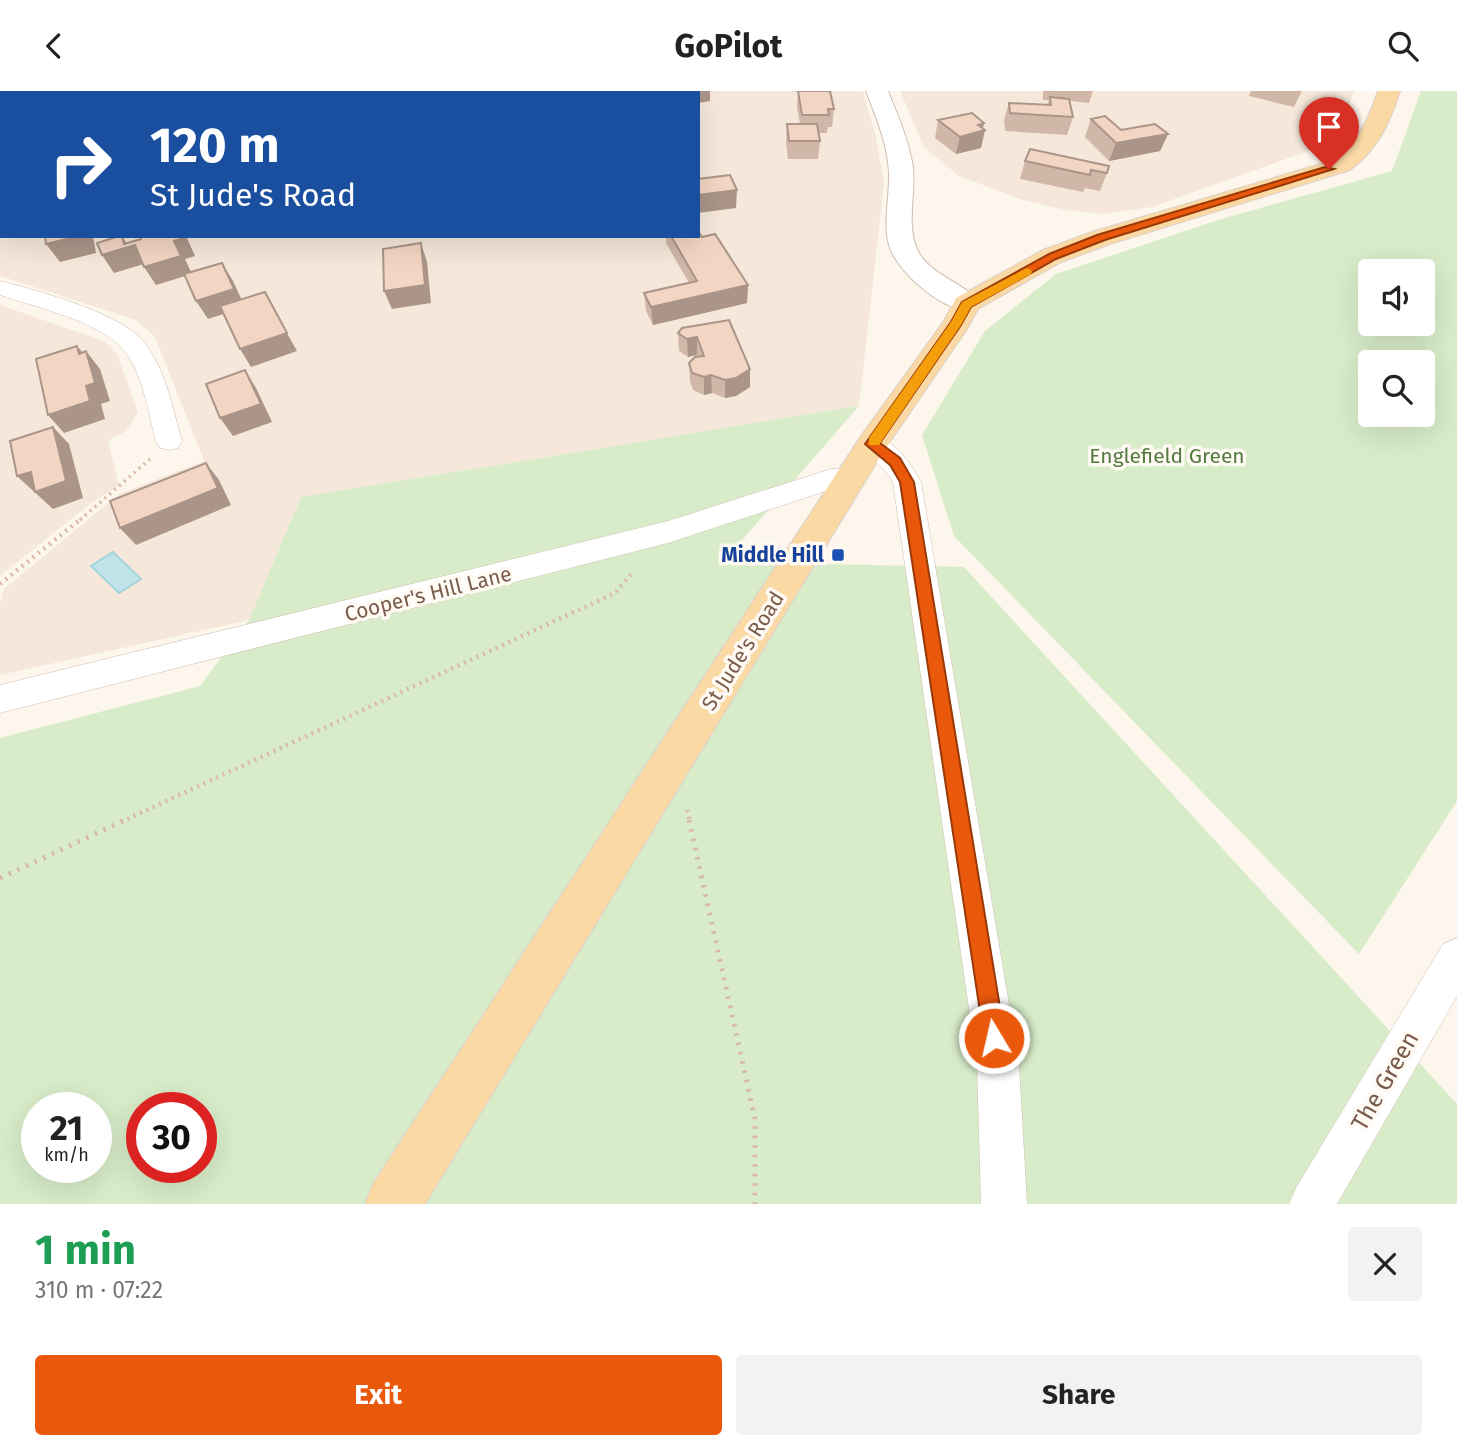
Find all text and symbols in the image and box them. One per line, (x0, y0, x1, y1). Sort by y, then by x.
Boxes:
icon: back (35, 27, 73, 65)
text: GoPilot (675, 27, 782, 65)
icon: search (1384, 27, 1422, 65)
pin (1299, 97, 1359, 169)
icon: arrive (1310, 108, 1348, 146)
text: 120 m (150, 116, 280, 175)
icon: right (35, 119, 126, 210)
text: St Jude's Road (150, 176, 356, 214)
map controls (1358, 259, 1435, 427)
button: sound (1358, 259, 1435, 336)
button: search (1358, 350, 1435, 427)
park label: Englefield Green (1089, 443, 1245, 469)
place label: Middle Hill (721, 542, 825, 568)
marker: Middle Hill (830, 547, 846, 563)
street label: Cooper's Hill Lane (342, 561, 514, 627)
street label: St Jude's Road (696, 587, 790, 715)
position arrow (957, 1001, 1031, 1075)
street label: The Green (1345, 1026, 1425, 1136)
speed limit sign: 30 (126, 1092, 217, 1183)
text: 21 (50, 1107, 83, 1149)
text: km/h (44, 1144, 89, 1166)
text: 1 min (35, 1225, 136, 1275)
button: close (1348, 1227, 1422, 1301)
text: 310 m · 07:22 (35, 1276, 163, 1304)
button: Exit (35, 1355, 722, 1435)
button: Share (736, 1355, 1422, 1435)

